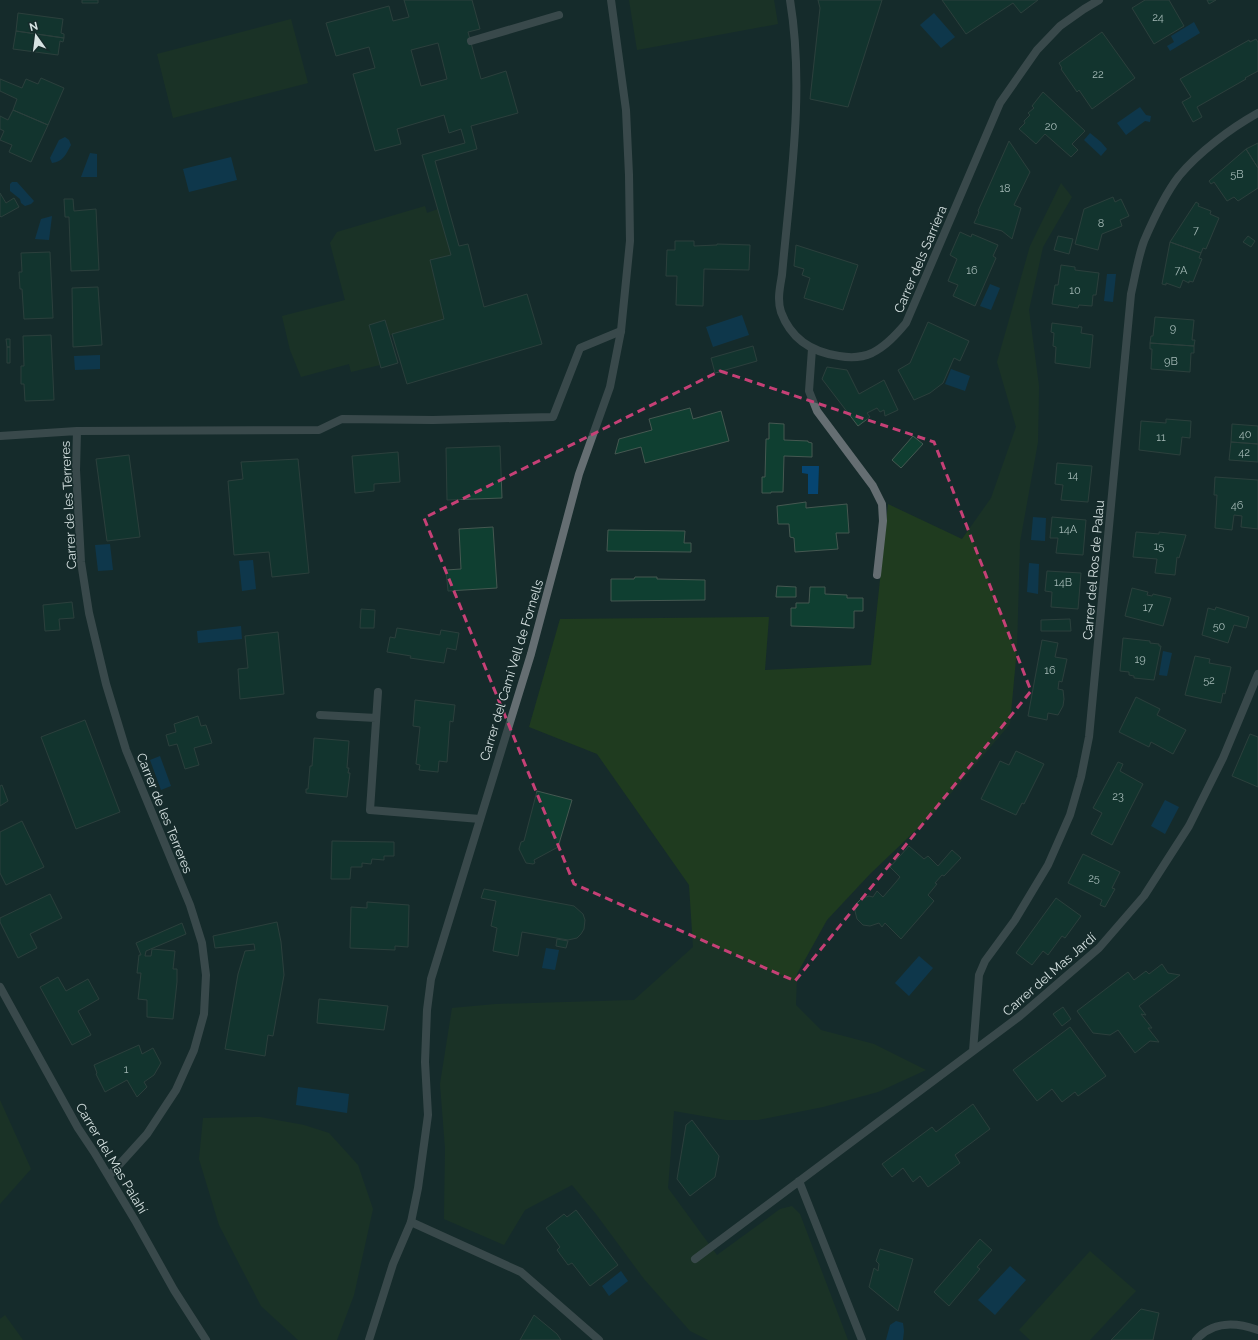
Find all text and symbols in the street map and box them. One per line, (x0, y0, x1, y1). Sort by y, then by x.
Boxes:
house number: 24 (1152, 11, 1164, 24)
north arrow (16, 16, 56, 56)
text: N (28, 19, 39, 34)
house number: 22 (1092, 68, 1104, 81)
house number: 20 (1045, 120, 1057, 133)
house number: 5B (1230, 168, 1244, 181)
house number: 18 (999, 182, 1011, 195)
street label: Carrer dels Sarriera (891, 203, 950, 315)
house number: 8 (1098, 217, 1104, 230)
house number: 7 (1193, 224, 1199, 237)
house number: 16 (966, 264, 978, 277)
house number: 7A (1175, 264, 1188, 277)
house number: 10 (1069, 284, 1081, 297)
house number: 9 (1170, 322, 1176, 335)
house number: 9B (1164, 355, 1178, 368)
house number: 40 (1239, 428, 1252, 441)
house number: 11 (1156, 431, 1166, 444)
street label: Carrer de les Terreres (58, 440, 79, 570)
house number: 42 (1238, 446, 1250, 459)
house number: 14 (1068, 469, 1078, 482)
street label: Carrer del Ros de Palau (1080, 499, 1107, 641)
house number: 46 (1231, 499, 1244, 512)
house number: 14A (1059, 523, 1078, 536)
house number: 15 (1154, 540, 1164, 553)
house number: 14B (1054, 576, 1072, 589)
street label: Carrer del Camí Vell de Fornells (477, 578, 546, 763)
house number: 17 (1143, 601, 1153, 614)
house number: 50 (1213, 620, 1226, 633)
house number: 19 (1134, 653, 1146, 666)
house number: 16 (1044, 664, 1056, 677)
house number: 52 (1203, 674, 1215, 687)
street label: Carrer de les Terreres (134, 751, 196, 876)
house number: 23 (1112, 790, 1124, 803)
house number: 25 (1088, 872, 1100, 885)
street label: Carrer del Mas Jardí (1000, 930, 1099, 1019)
house number: 1 (124, 1063, 129, 1076)
street label: Carrer del Mas Palahí (73, 1100, 151, 1216)

